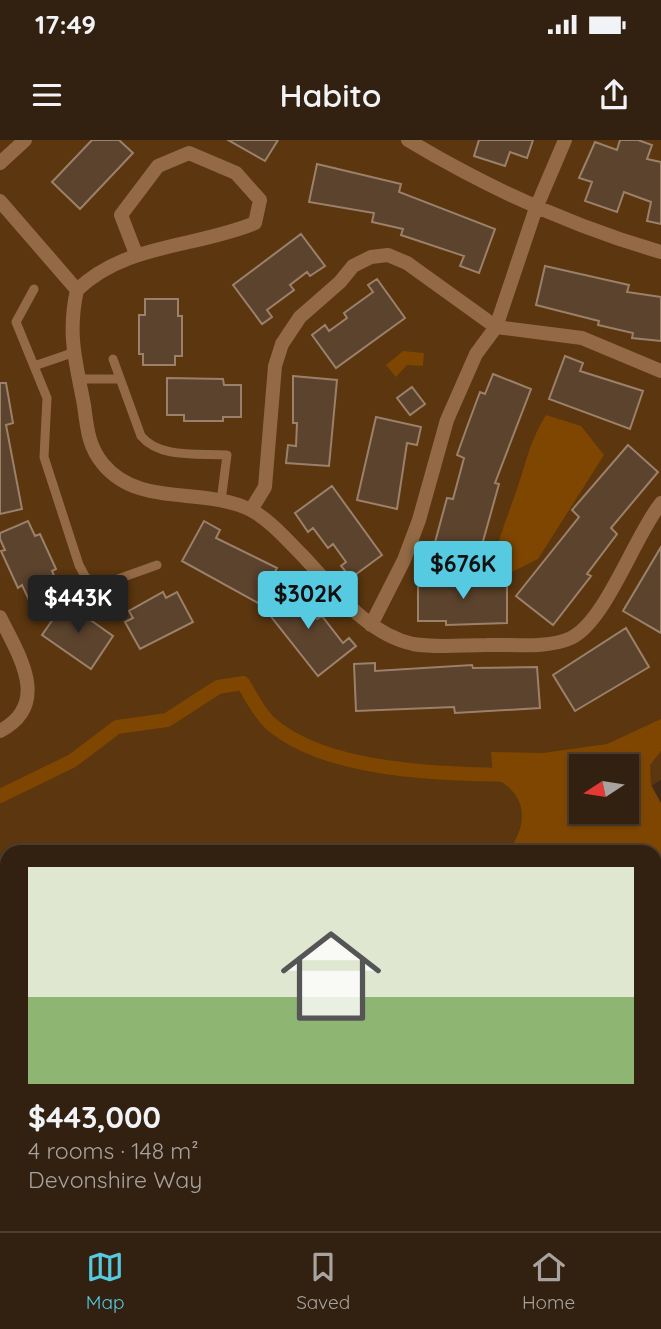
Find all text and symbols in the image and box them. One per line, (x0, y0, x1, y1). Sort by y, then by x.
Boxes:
text: 17:49 (35, 8, 96, 41)
text: Habito (279, 75, 382, 115)
icon: menu (28, 76, 66, 114)
icon: share (595, 76, 633, 114)
pin: $676K (414, 542, 512, 601)
text: $676K (430, 549, 496, 578)
pin: $302K (259, 572, 357, 631)
pin: $443K (29, 575, 127, 635)
text: $302K (274, 579, 342, 608)
text: $443K (44, 583, 112, 612)
north arrow (569, 754, 639, 824)
map controls (569, 754, 639, 824)
icon: home (268, 913, 394, 1039)
text: $443,000 (28, 1098, 161, 1136)
text: 4 rooms · 148 m² (28, 1136, 199, 1165)
text: Devonshire Way (28, 1165, 202, 1194)
tab: Map (86, 1248, 125, 1314)
tab: Saved (296, 1248, 350, 1314)
tab: Home (522, 1248, 575, 1314)

